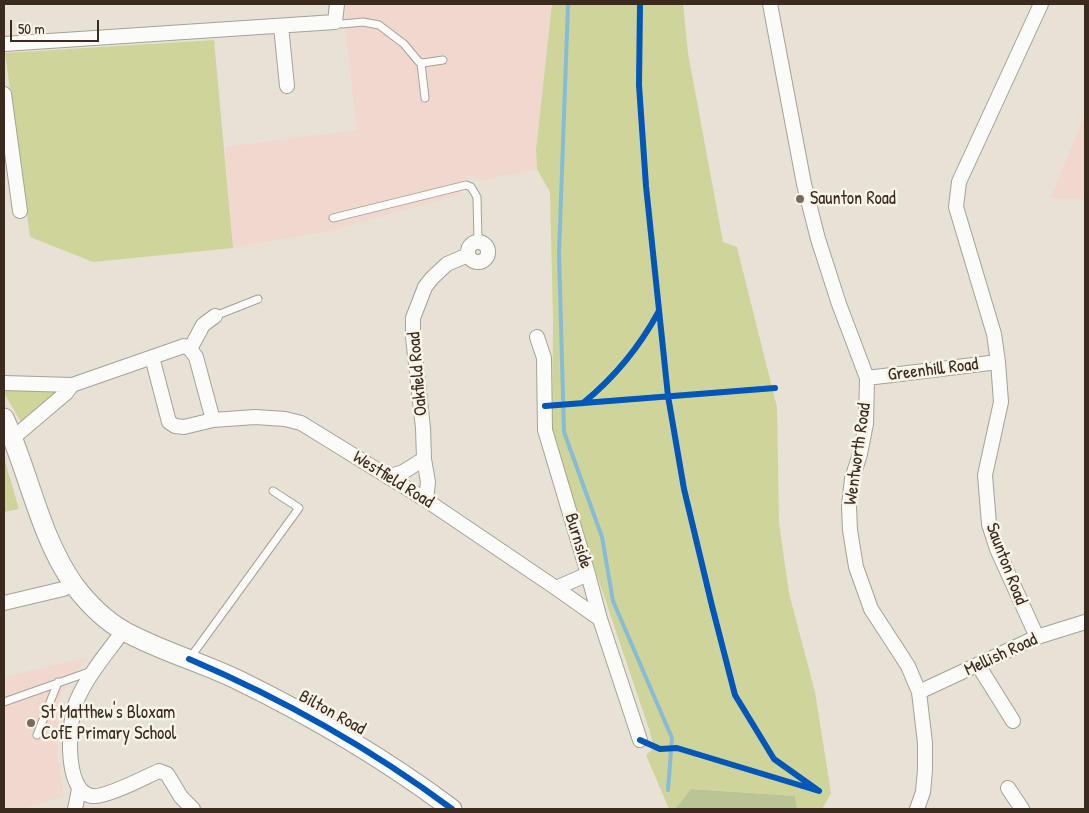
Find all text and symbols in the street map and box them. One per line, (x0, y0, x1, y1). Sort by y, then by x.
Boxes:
scale bar (12, 10, 101, 42)
text: 50 m (18, 18, 45, 39)
place label: Saunton Road (810, 188, 896, 210)
marker: Saunton Road (794, 193, 806, 205)
street label: Oakfield Road (404, 331, 432, 417)
street label: Greenhill Road (887, 354, 979, 386)
street label: Wentworth Road (840, 402, 876, 506)
street label: Westfield Road (349, 447, 437, 513)
street label: Burnside (559, 511, 597, 571)
street label: Saunton Road (981, 520, 1031, 608)
street label: Mellish Road (961, 629, 1041, 681)
street label: Bilton Road (295, 686, 369, 740)
place label: St Matthew's Bloxam CofE Primary School (41, 702, 176, 744)
marker: St Matthew's Bloxam CofE Primary School (25, 717, 37, 729)

